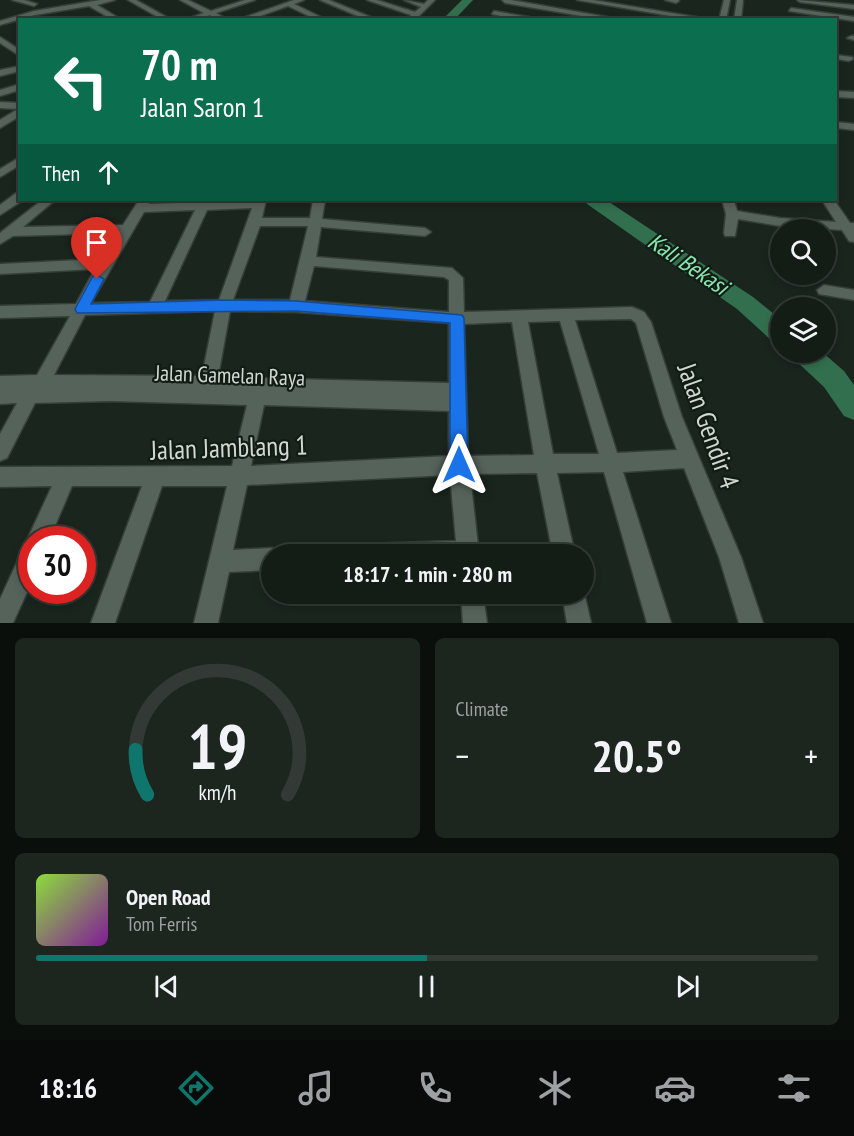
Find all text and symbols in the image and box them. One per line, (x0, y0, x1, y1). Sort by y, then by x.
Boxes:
text: 70 m (141, 37, 218, 92)
icon: left (42, 42, 120, 120)
text: Jalan Saron 1 (141, 90, 264, 124)
icon: ahead (92, 156, 125, 189)
text: Then (42, 159, 80, 187)
pin (71, 217, 122, 279)
map controls (770, 219, 836, 363)
button: search (770, 219, 836, 285)
water label: Kali Bekasi (642, 225, 737, 303)
icon: arrive (80, 226, 113, 259)
button: layers (770, 297, 836, 363)
street label: Jalan Gendir 4 (670, 357, 747, 493)
street label: Jalan Gamelan Raya (154, 358, 305, 392)
street label: Jalan Jamblang 1 (149, 427, 308, 467)
position arrow (427, 433, 491, 497)
speed limit sign: 30 (18, 526, 96, 604)
text: 18:17 · 1 min · 280 m (343, 560, 512, 588)
text: Climate (456, 696, 508, 722)
text: 19 (187, 705, 247, 786)
text: 20.5° (592, 726, 682, 784)
text: − (456, 734, 469, 777)
text: + (804, 734, 818, 777)
text: km/h (198, 778, 236, 806)
text: Open Road (126, 883, 211, 911)
text: Tom Ferris (126, 911, 197, 937)
icon: previous (150, 970, 183, 1003)
icon: pause (410, 970, 443, 1003)
icon: next (671, 970, 704, 1003)
icon: directions (175, 1067, 217, 1109)
icon: music (295, 1067, 337, 1109)
icon: phone (414, 1067, 456, 1109)
icon: climate (534, 1067, 576, 1109)
icon: car (654, 1067, 696, 1109)
icon: filters (773, 1067, 815, 1109)
text: 18:16 (39, 1071, 97, 1105)

